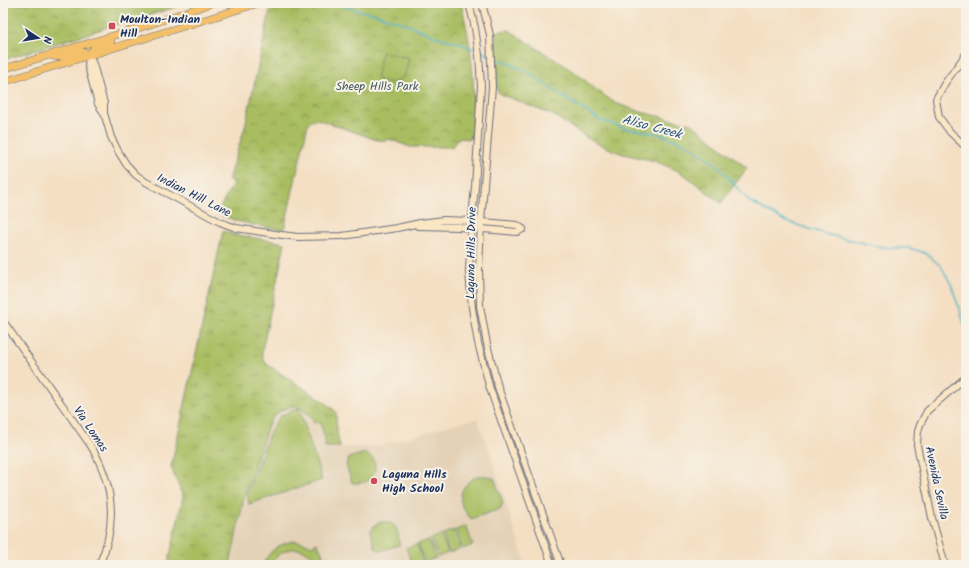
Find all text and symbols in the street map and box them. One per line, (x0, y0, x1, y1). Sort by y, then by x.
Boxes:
place label: Moulton-Indian Hill (120, 10, 201, 43)
north arrow (18, 18, 58, 58)
marker: Moulton-Indian Hill (107, 21, 117, 31)
text: N (37, 35, 56, 45)
park label: Sheep Hills Park (336, 77, 419, 96)
water label: Aliso Creek (620, 109, 685, 146)
street label: Indian Hill Lane (153, 169, 235, 223)
street label: Laguna Hills Drive (461, 206, 482, 299)
street label: Via Lomas (68, 402, 113, 456)
street label: Avenida Sevilla (919, 445, 954, 522)
place label: Laguna Hills High School (382, 465, 447, 498)
marker: Laguna Hills High School (369, 476, 379, 486)

